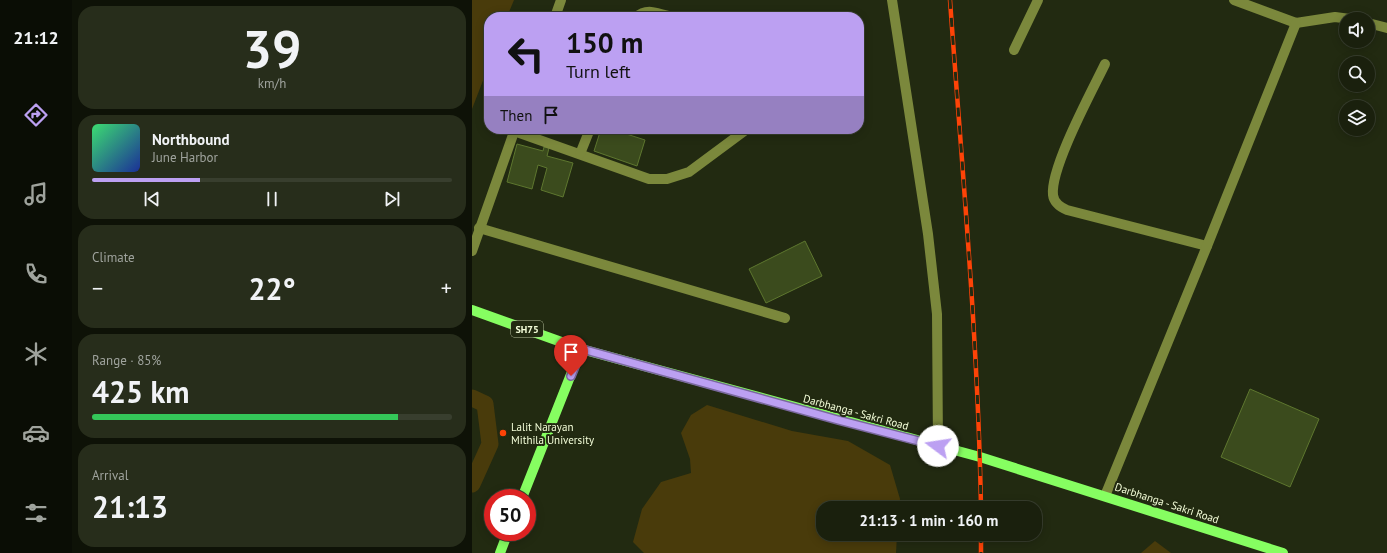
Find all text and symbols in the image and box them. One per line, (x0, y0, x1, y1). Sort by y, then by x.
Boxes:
map controls (1339, 12, 1375, 136)
button: sound (1339, 12, 1375, 48)
text: 39 (243, 15, 301, 82)
text: 150 m (566, 24, 643, 61)
text: 21:12 (13, 26, 59, 49)
icon: left (500, 28, 552, 80)
button: search (1339, 56, 1375, 92)
text: Turn left (566, 60, 631, 83)
text: km/h (258, 75, 286, 92)
button: layers (1339, 100, 1375, 136)
icon: directions (22, 101, 50, 129)
icon: arrive (540, 104, 562, 126)
text: Then (500, 106, 532, 125)
text: Northbound (152, 130, 229, 149)
text: June Harbor (152, 149, 218, 166)
icon: music (22, 180, 50, 208)
icon: previous (141, 188, 163, 210)
icon: pause (261, 188, 283, 210)
icon: next (381, 188, 403, 210)
text: Climate (92, 249, 135, 266)
icon: phone (22, 260, 50, 288)
text: 22° (248, 269, 296, 308)
text: − (92, 274, 103, 302)
text: + (441, 274, 452, 302)
road number: SH75 (511, 321, 543, 337)
pin (554, 335, 588, 376)
icon: climate (22, 340, 50, 368)
icon: arrive (560, 341, 582, 363)
text: Range · 85% (92, 352, 161, 369)
text: 425 km (92, 372, 190, 411)
street label: Darbhanga - Sakri Road (802, 391, 910, 433)
icon: car (22, 419, 50, 447)
place label: Lalit Narayan Mithila University (511, 420, 595, 447)
position arrow (917, 425, 959, 467)
marker: Lalit Narayan Mithila University (498, 428, 508, 438)
text: Arrival (92, 467, 128, 484)
street label: Darbhanga - Sakri Road (1113, 480, 1221, 526)
text: 21:13 (92, 487, 168, 526)
speed limit sign: 50 (484, 489, 536, 541)
icon: filters (22, 499, 50, 527)
text: 21:13 · 1 min · 160 m (860, 511, 998, 530)

